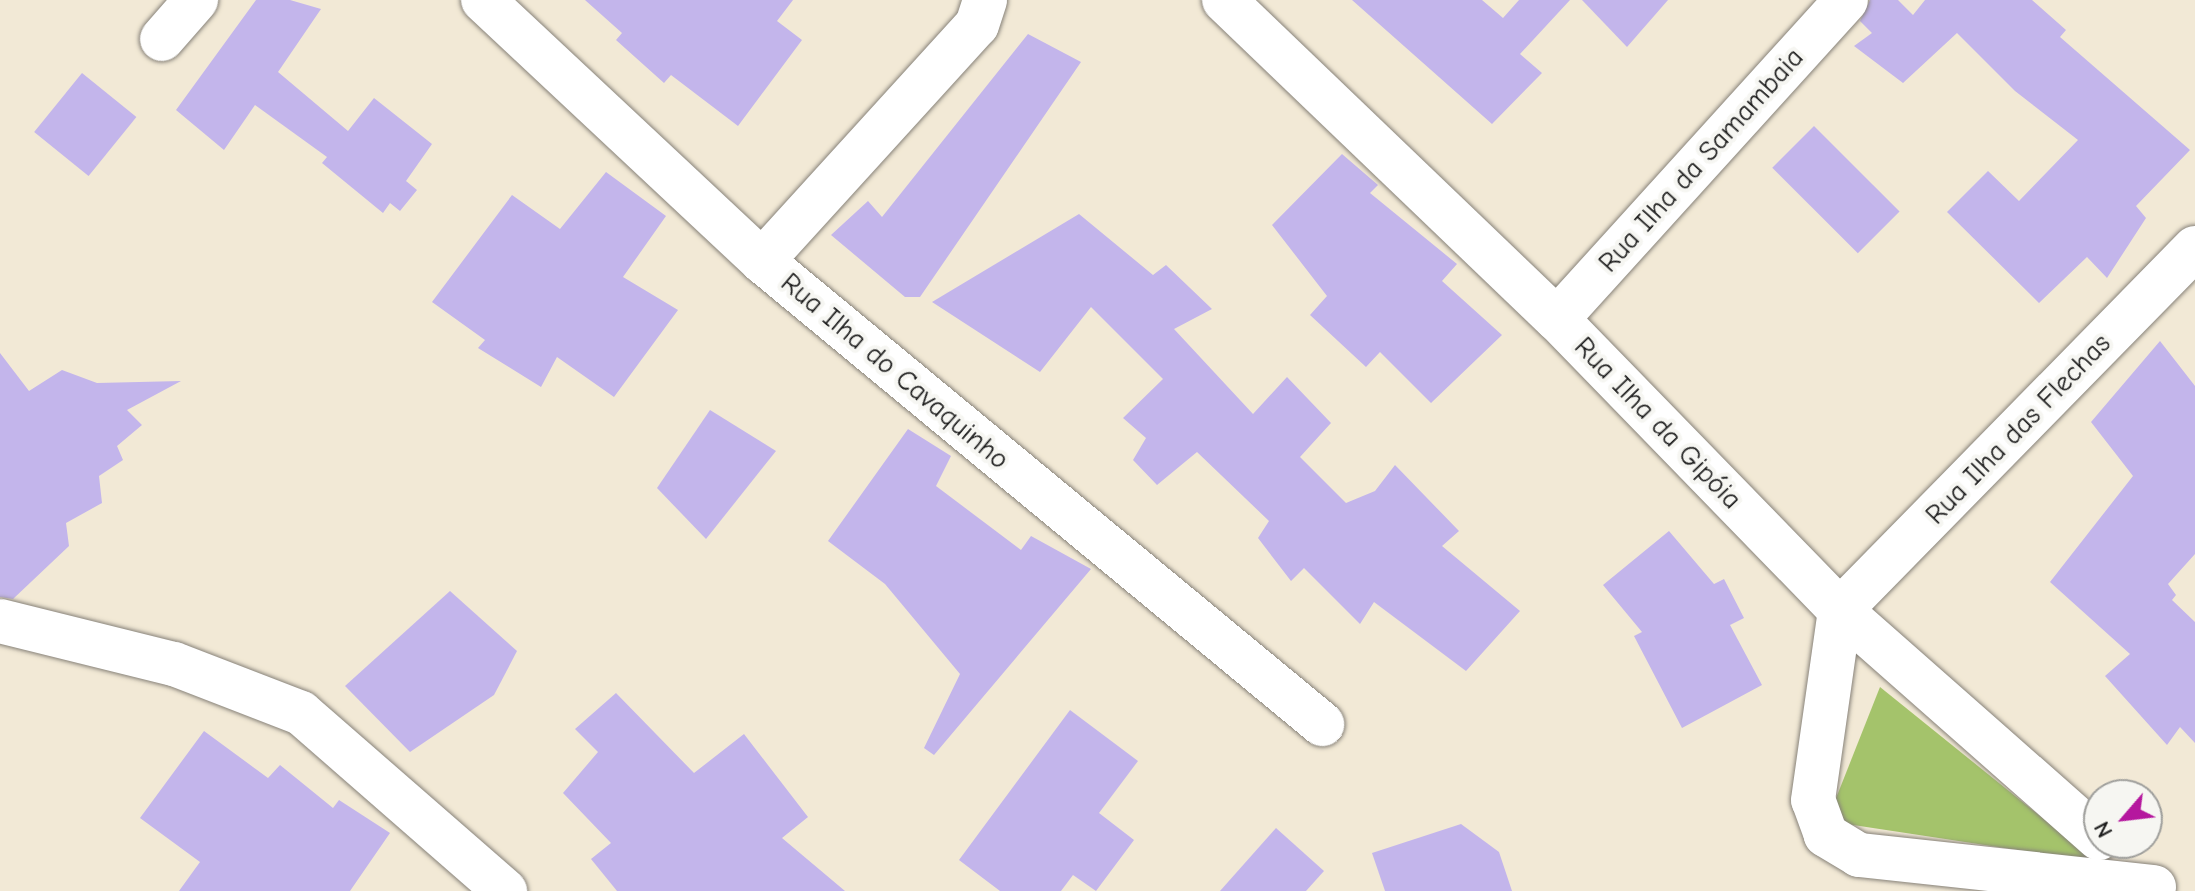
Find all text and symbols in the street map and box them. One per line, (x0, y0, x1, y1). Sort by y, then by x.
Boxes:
street label: Rua Ilha da Samambaia (1591, 41, 1811, 279)
street label: Rua Ilha do Cavaquinho (774, 266, 1016, 476)
street label: Rua Ilha das Flechas (1918, 327, 2118, 531)
street label: Rua Ilha da Gipóia (1567, 330, 1749, 516)
north arrow (2083, 779, 2163, 859)
text: N (2089, 817, 2118, 842)

